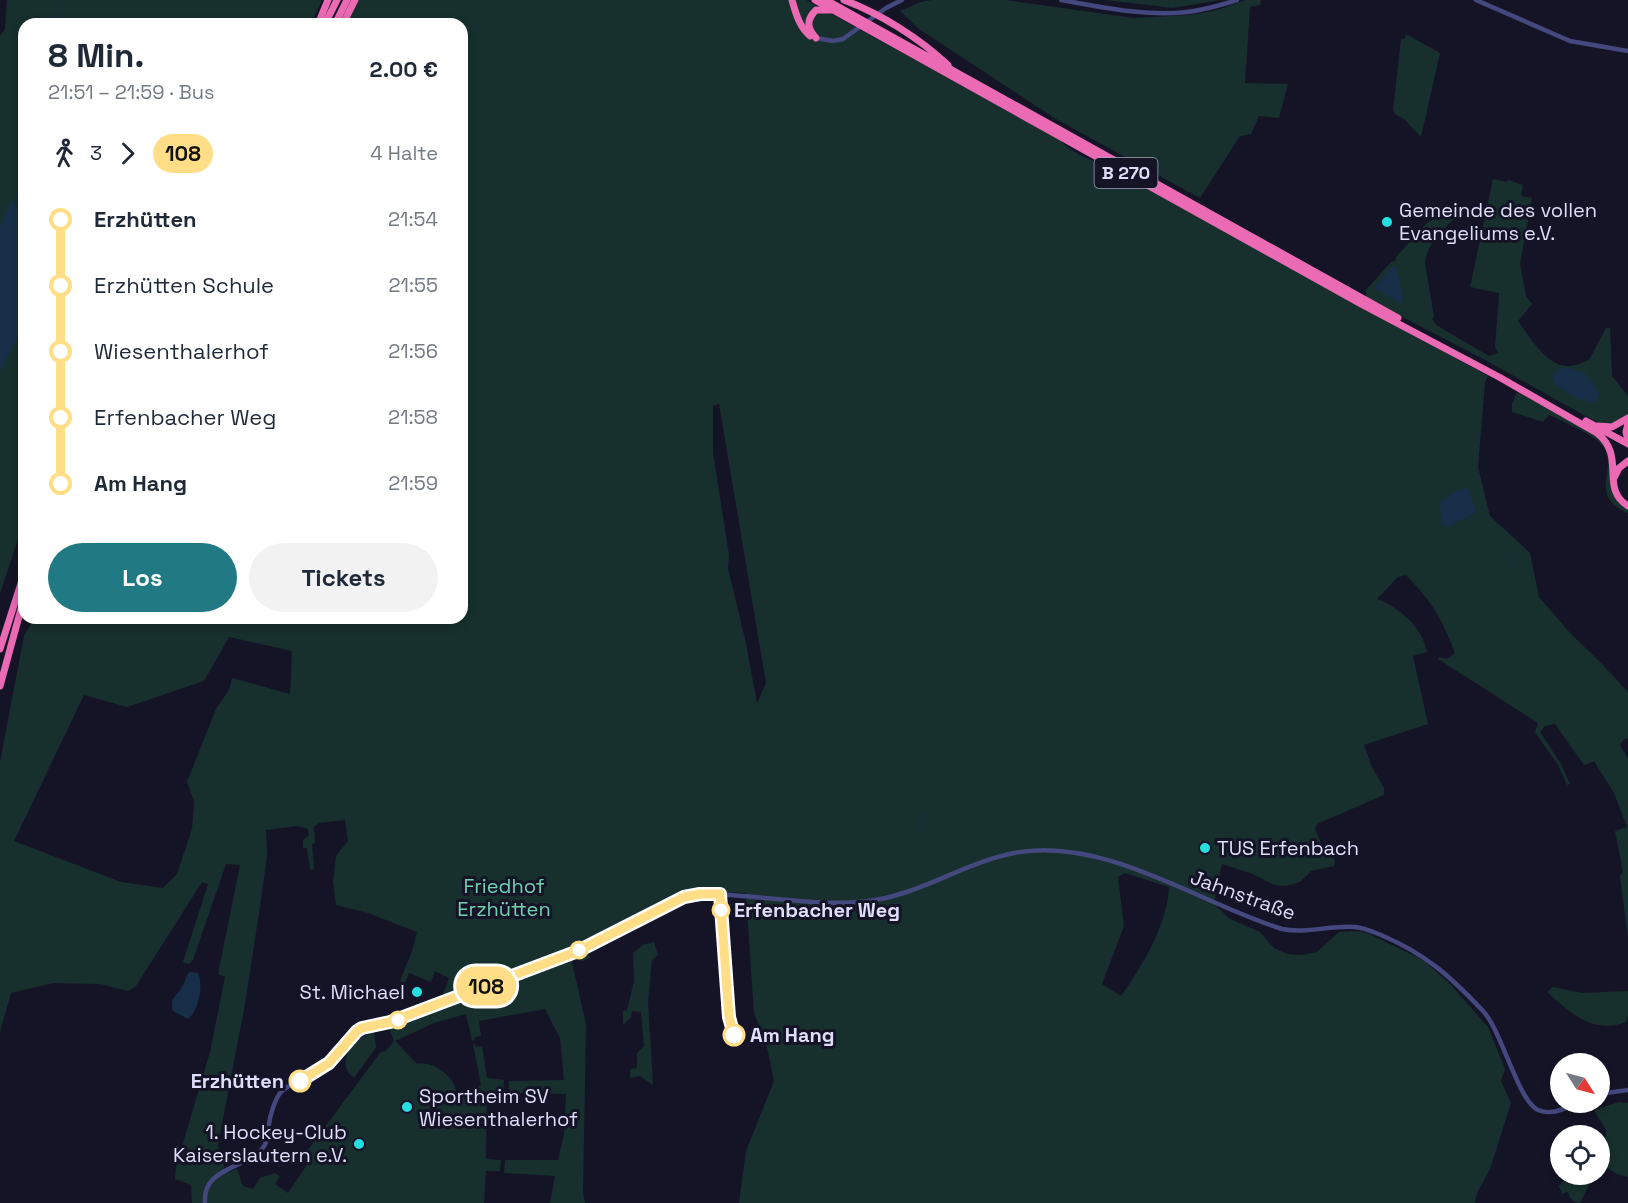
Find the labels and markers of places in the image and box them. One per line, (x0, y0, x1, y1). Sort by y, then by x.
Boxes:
place label: Gemeinde des vollen Evangeliums e.V. (1399, 197, 1597, 246)
marker: Gemeinde des vollen Evangeliums e.V. (1380, 215, 1394, 229)
place label: TUS Erfenbach (1217, 835, 1359, 861)
marker: TUS Erfenbach (1198, 841, 1212, 855)
place label: Erfenbacher Weg (734, 897, 900, 923)
marker: Erfenbacher Weg (712, 901, 730, 919)
unlabelled marker (570, 941, 588, 959)
place label: St. Michael (300, 979, 405, 1005)
marker: St. Michael (410, 985, 424, 999)
unlabelled marker (389, 1011, 407, 1029)
place label: Am Hang (750, 1022, 835, 1048)
marker: Am Hang (723, 1024, 745, 1046)
place label: Erzhütten (191, 1068, 284, 1094)
marker: Erzhütten (289, 1070, 311, 1092)
place label: Sportheim SV Wiesenthalerhof (419, 1083, 578, 1132)
marker: Sportheim SV Wiesenthalerhof (400, 1100, 414, 1114)
place label: 1. Hockey-Club Kaiserslautern e.V. (173, 1119, 347, 1168)
marker: 1. Hockey-Club Kaiserslautern e.V. (352, 1137, 366, 1151)

